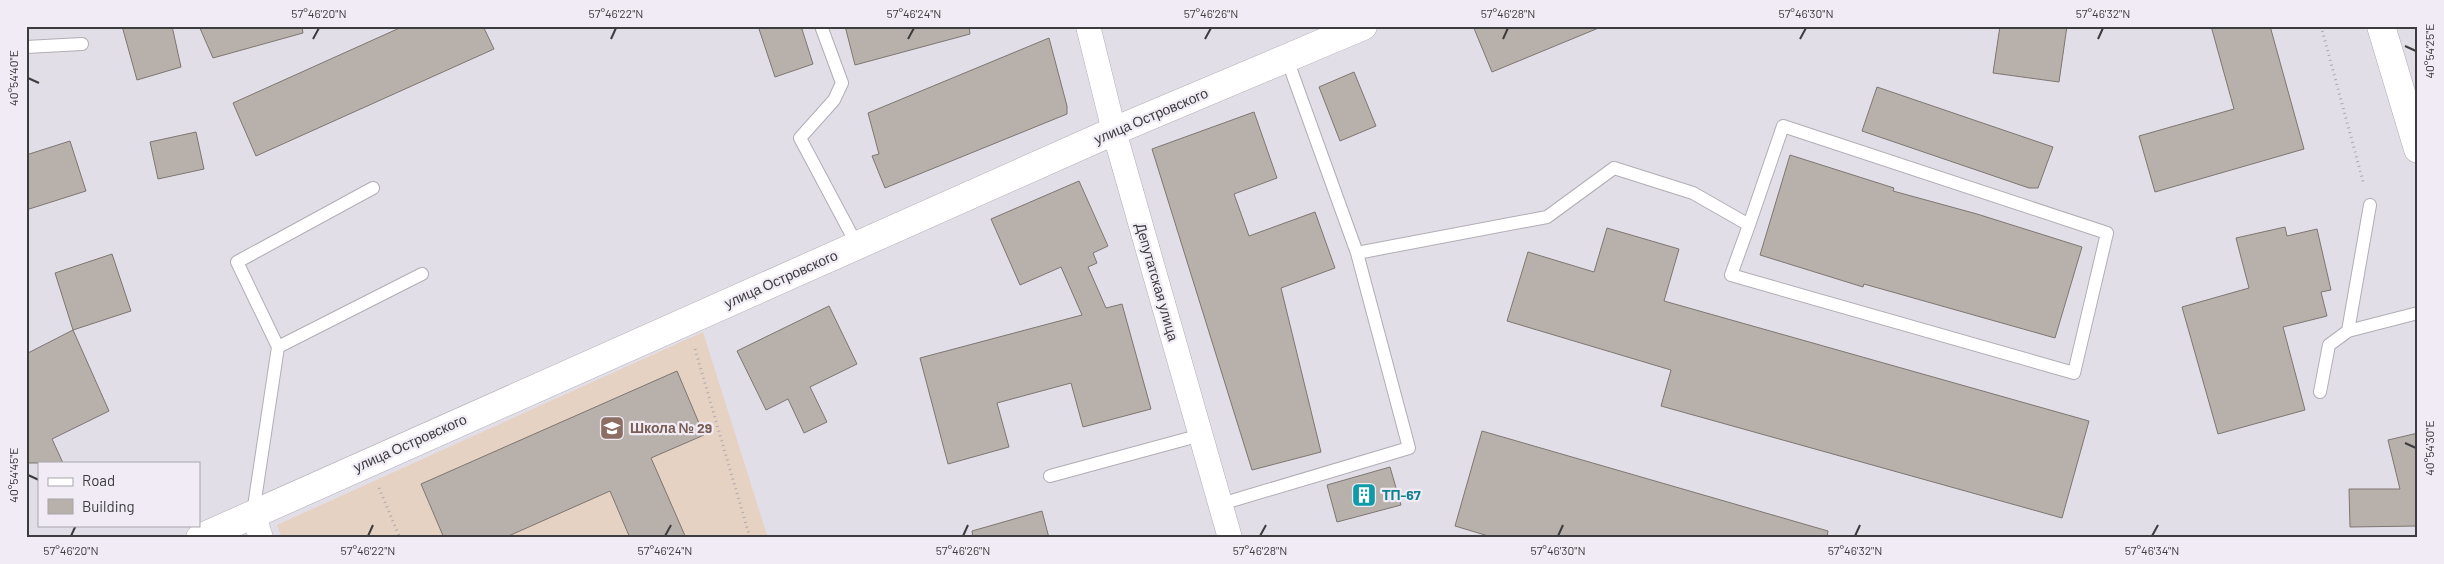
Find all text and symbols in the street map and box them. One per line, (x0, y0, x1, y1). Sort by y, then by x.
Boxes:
text: 57°46'20"N (291, 6, 347, 20)
text: 57°46'22"N (589, 6, 643, 20)
text: 57°46'24"N (887, 6, 941, 20)
text: 57°46'26"N (1184, 6, 1238, 20)
text: 57°46'28"N (1481, 6, 1535, 20)
text: 57°46'30"N (1778, 6, 1834, 20)
text: 57°46'32"N (2076, 6, 2130, 20)
text: 40°54'25"E (2422, 23, 2436, 79)
text: 40°54'40"E (6, 50, 20, 106)
street label: улица Островского (1091, 84, 1211, 147)
street label: Депутатская улица (1133, 221, 1183, 343)
street label: улица Островского (722, 246, 840, 311)
street label: улица Островского (351, 410, 469, 475)
school or university icon: Школа № 29 (599, 415, 625, 441)
place label: Школа № 29 (630, 419, 712, 436)
text: 40°54'30"E (2422, 420, 2436, 476)
text: 40°54'45"E (6, 447, 20, 503)
legend (38, 462, 200, 526)
text: Road (82, 471, 115, 489)
building icon: ТП-67 (1351, 482, 1377, 508)
place label: ТП-67 (1382, 486, 1421, 503)
text: Building (82, 497, 135, 515)
text: 57°46'20"N (43, 543, 99, 557)
text: 57°46'22"N (341, 543, 395, 557)
text: 57°46'24"N (638, 543, 692, 557)
text: 57°46'26"N (936, 543, 990, 557)
text: 57°46'28"N (1233, 543, 1287, 557)
text: 57°46'30"N (1530, 543, 1586, 557)
text: 57°46'32"N (1828, 543, 1882, 557)
text: 57°46'34"N (2125, 543, 2179, 557)

